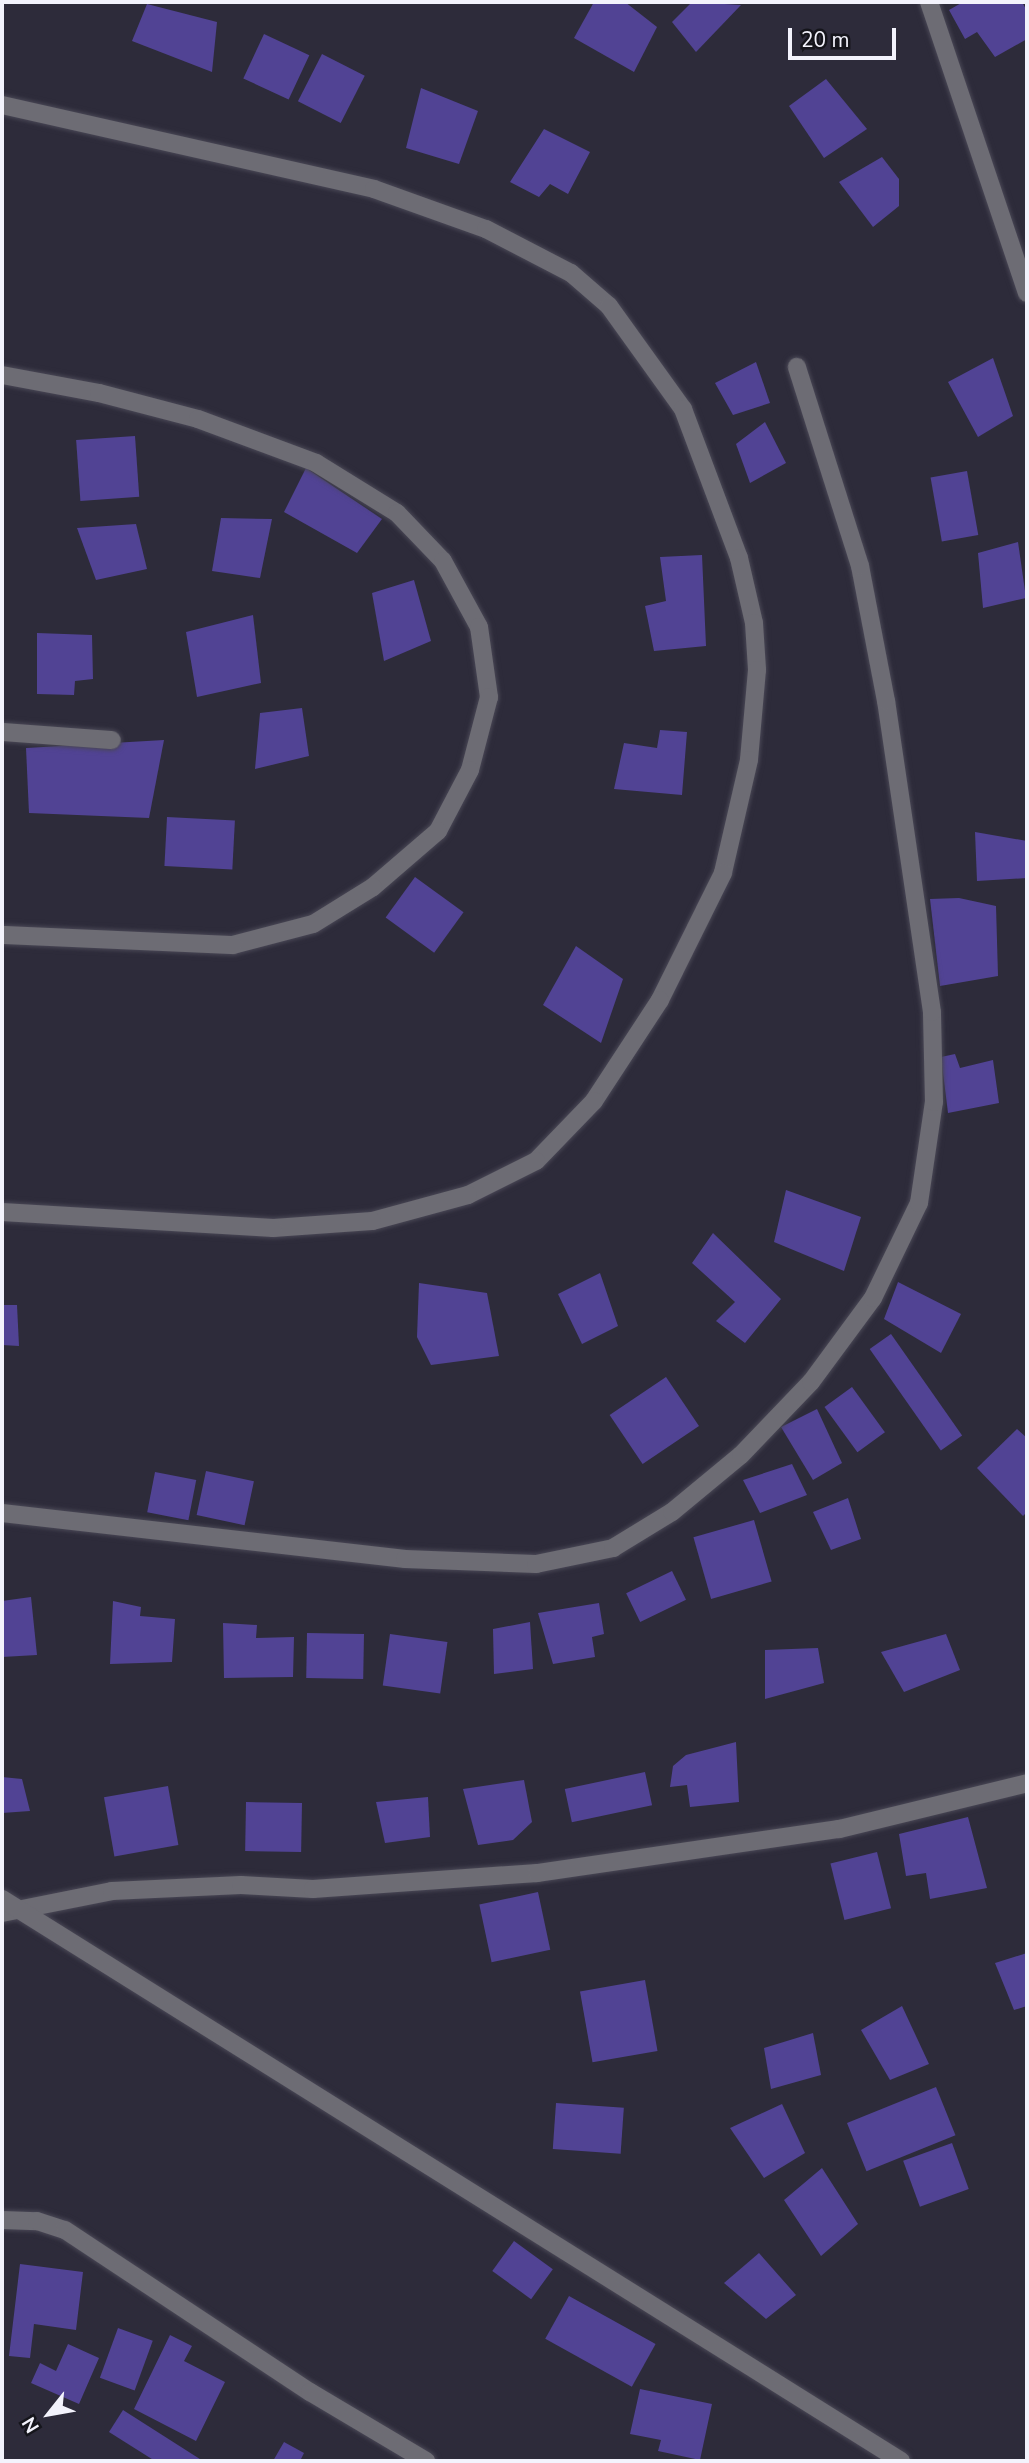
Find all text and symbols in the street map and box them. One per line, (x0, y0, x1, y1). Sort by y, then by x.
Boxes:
scale bar (791, 14, 900, 58)
text: 20 m (801, 26, 850, 54)
north arrow (14, 2379, 84, 2449)
text: N (16, 2412, 46, 2438)

